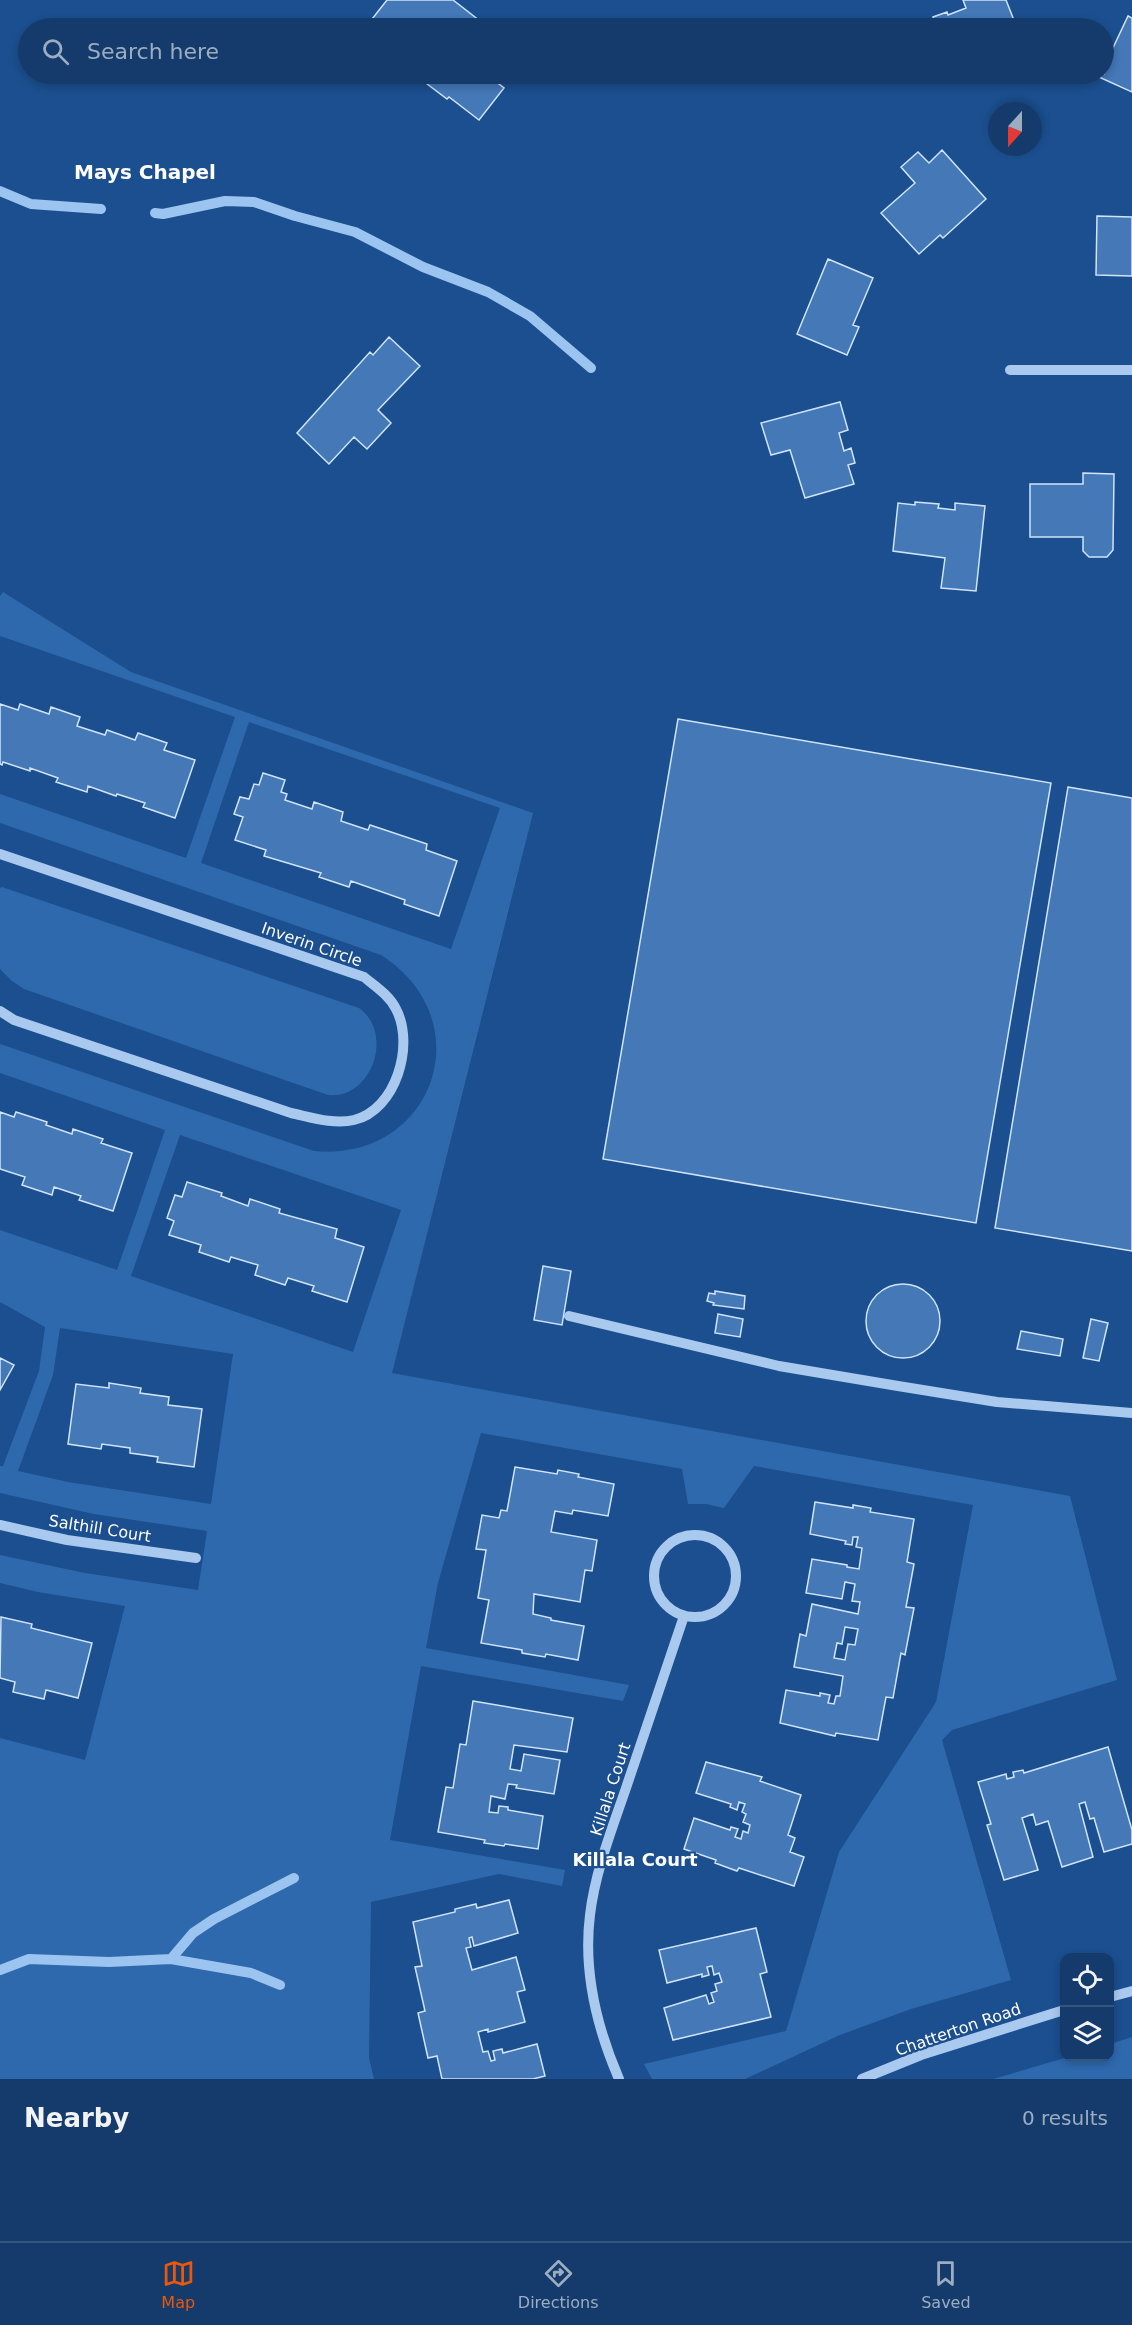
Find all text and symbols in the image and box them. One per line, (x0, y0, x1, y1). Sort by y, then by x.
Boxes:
search box (18, 18, 1114, 84)
icon: search (39, 35, 72, 68)
text: Search here (87, 39, 219, 64)
north arrow (988, 102, 1042, 156)
district label: Mays Chapel (74, 160, 216, 184)
street label: Inverin Circle (259, 918, 365, 971)
street label: Salthill Court (47, 1511, 152, 1546)
street label: Killala Court (586, 1740, 634, 1838)
district label: Killala Court (572, 1849, 698, 1870)
map controls (1060, 1953, 1114, 2061)
button: locate (1060, 1953, 1114, 2007)
street label: Chatterton Road (893, 1999, 1023, 2060)
button: layers (1060, 2007, 1114, 2061)
text: Nearby (24, 2103, 129, 2133)
text: 0 results (1022, 2106, 1108, 2130)
tab: Map (161, 2257, 195, 2312)
tab: Directions (518, 2257, 598, 2312)
tab: Saved (921, 2257, 971, 2312)

